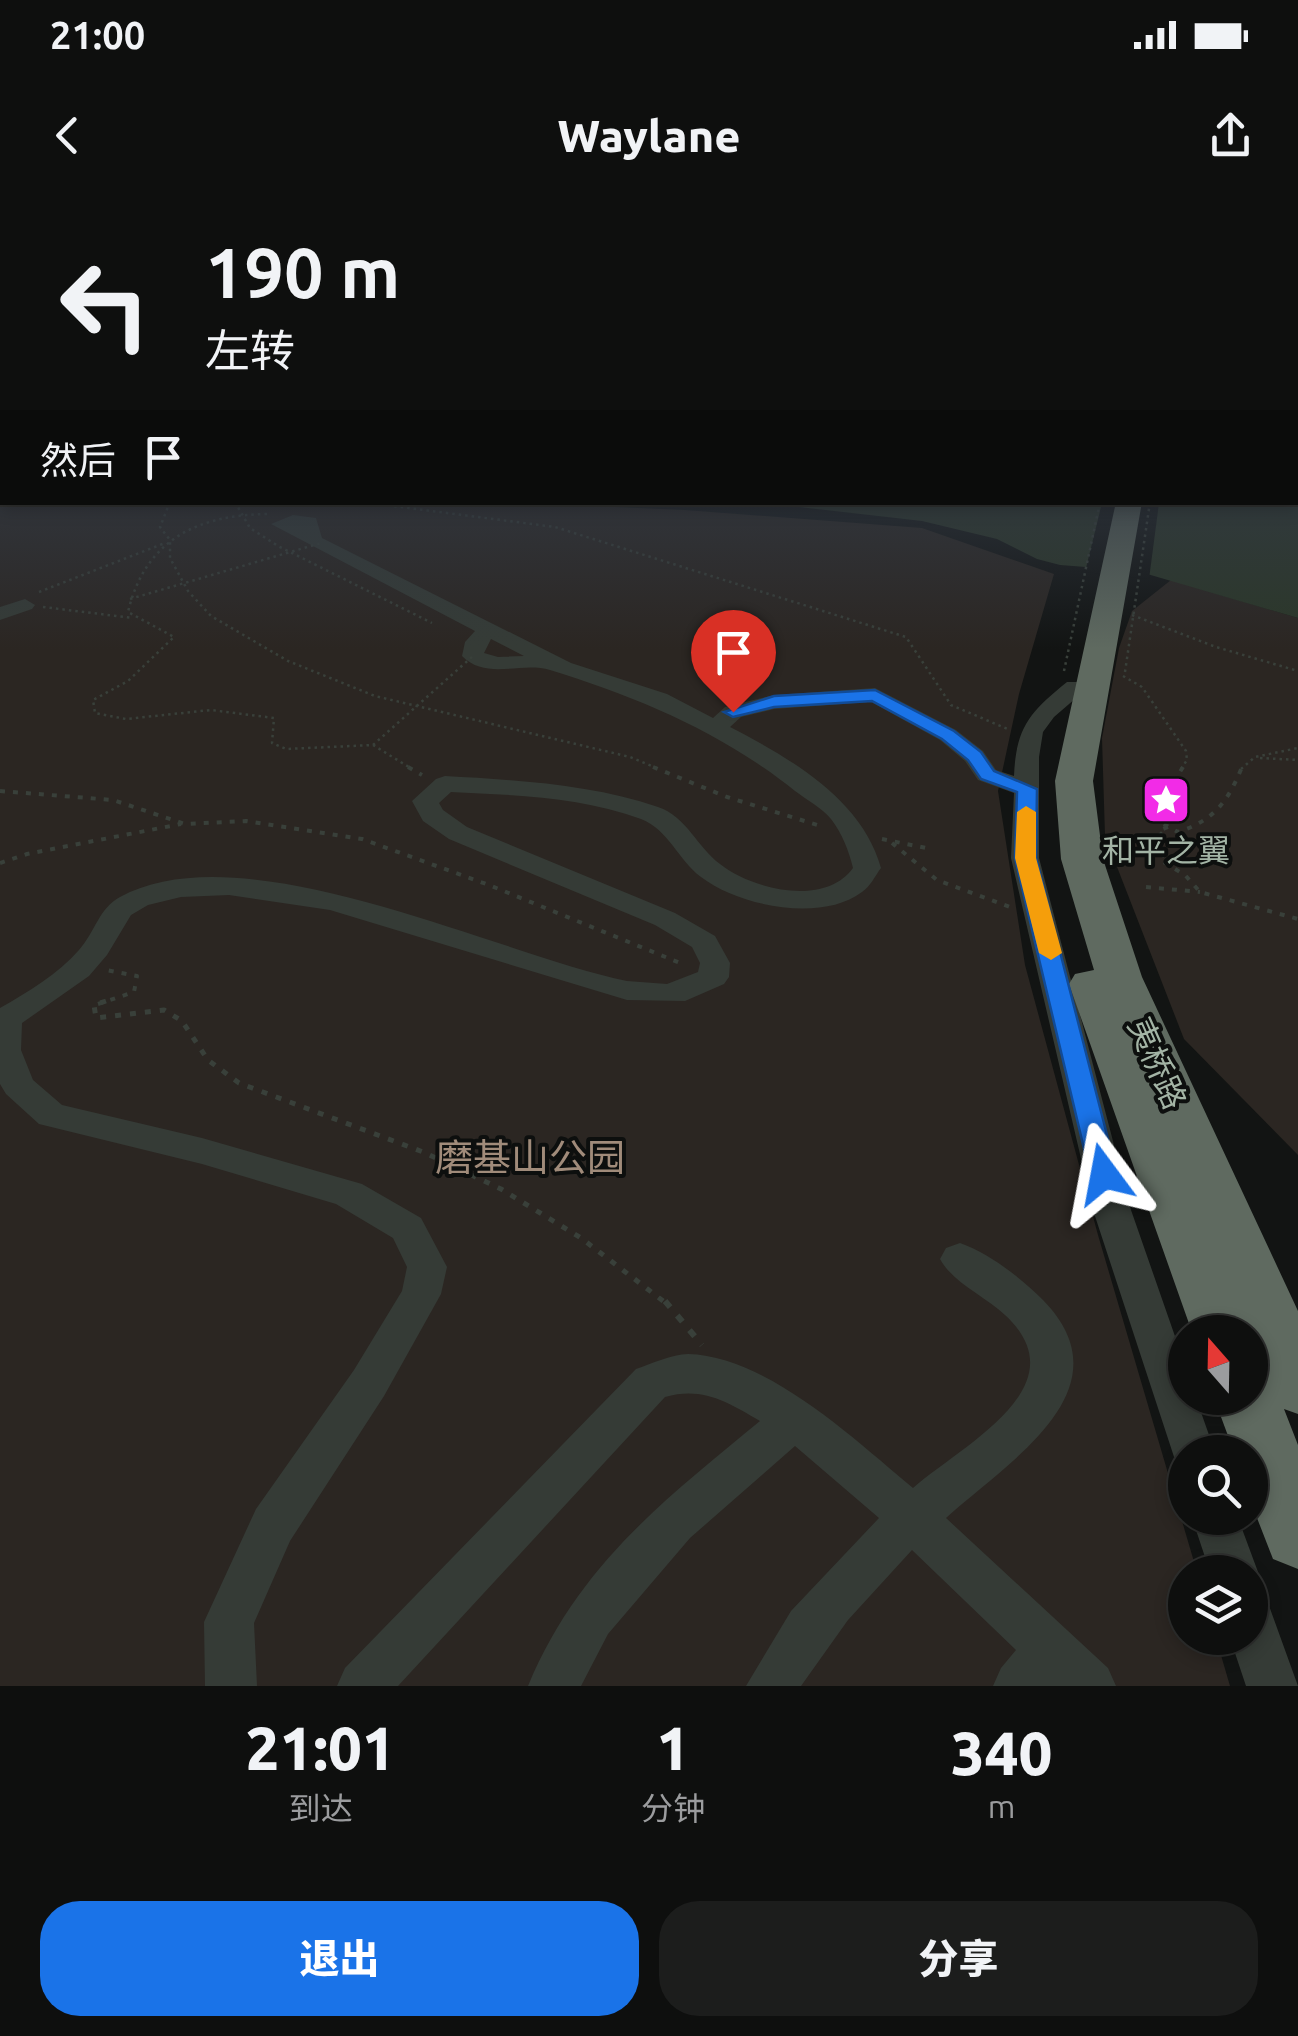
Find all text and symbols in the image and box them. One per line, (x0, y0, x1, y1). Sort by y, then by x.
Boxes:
text: 21:00 (50, 14, 145, 56)
icon: back (40, 108, 95, 163)
icon: share (1203, 108, 1258, 163)
text: Waylane (558, 110, 740, 161)
text: 190 m (205, 233, 400, 311)
icon: left (40, 240, 170, 370)
text: 左转 (205, 325, 295, 376)
icon: arrive (136, 430, 191, 485)
text: 然后 (40, 439, 116, 481)
pin (691, 610, 776, 713)
icon: arrive (706, 625, 761, 680)
place icon: 和平之翼 (1140, 774, 1192, 826)
place label: 和平之翼 (1102, 832, 1230, 868)
street label: 夷桥路 (1122, 1012, 1194, 1114)
position arrow (1052, 1122, 1156, 1226)
park label: 磨基山公园 (435, 1136, 625, 1178)
north arrow (1168, 1315, 1268, 1415)
map controls (1168, 1315, 1268, 1655)
button: search (1168, 1435, 1268, 1535)
button: layers (1168, 1555, 1268, 1655)
text: 21:01 (246, 1714, 396, 1781)
text: 1 (656, 1714, 690, 1781)
text: 340 (951, 1719, 1052, 1786)
text: m (988, 1788, 1015, 1824)
text: 到达 (289, 1790, 353, 1826)
text: 分钟 (641, 1790, 705, 1826)
button: 退出 (40, 1901, 639, 2016)
button: 分享 (659, 1901, 1258, 2016)

